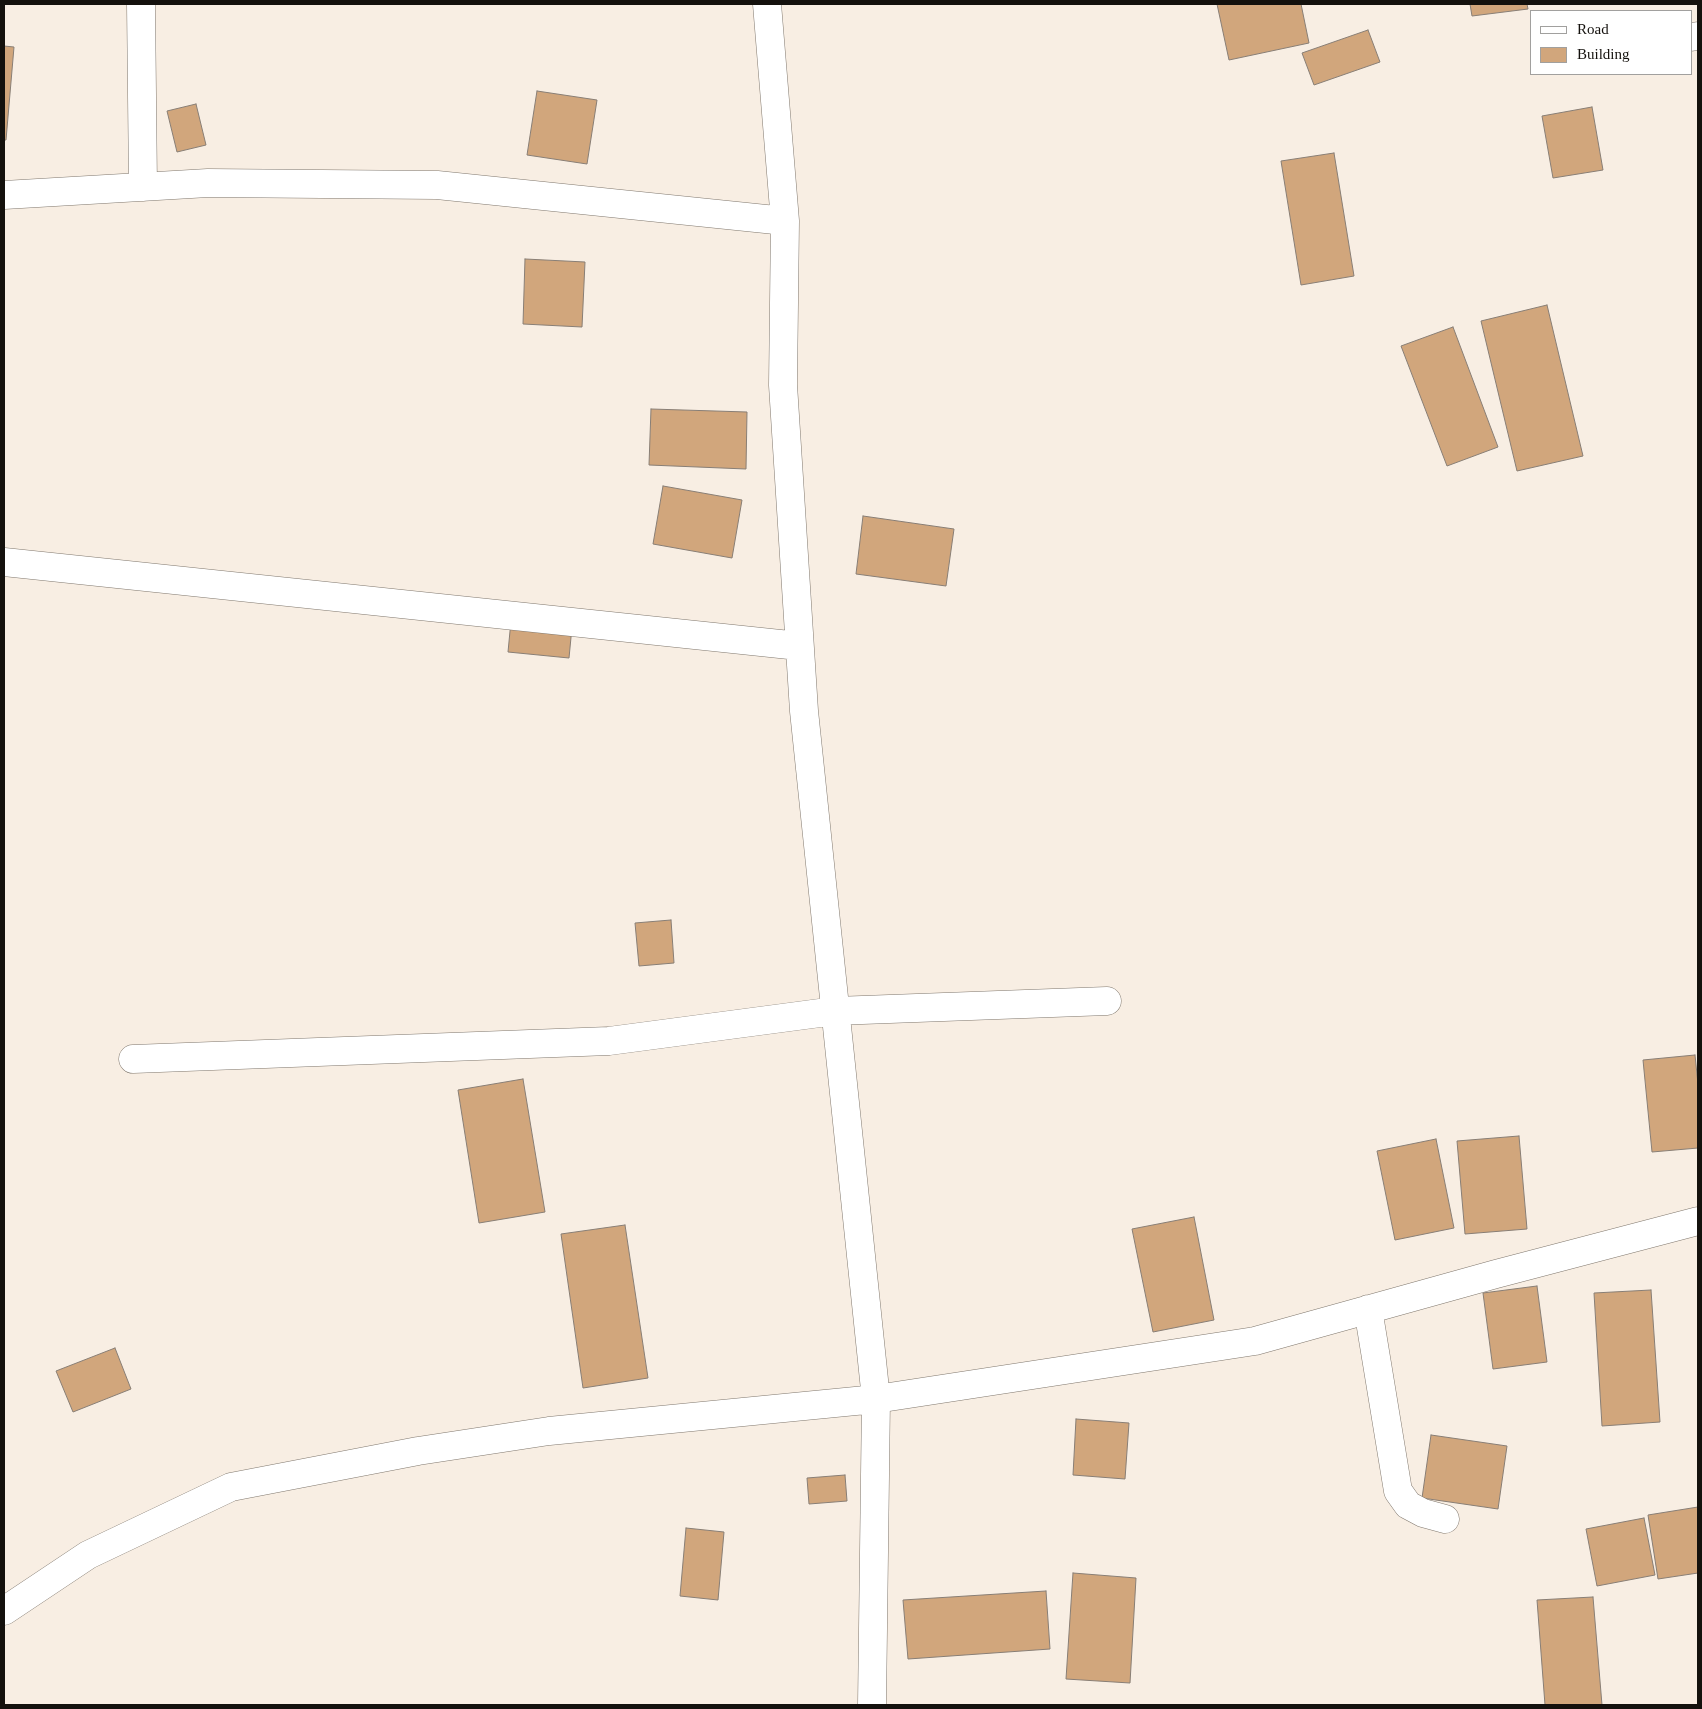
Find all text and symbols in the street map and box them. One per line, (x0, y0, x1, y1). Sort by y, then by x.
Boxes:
legend (1530, 10, 1692, 75)
text: Road (1577, 21, 1609, 37)
text: Building (1577, 46, 1630, 62)

